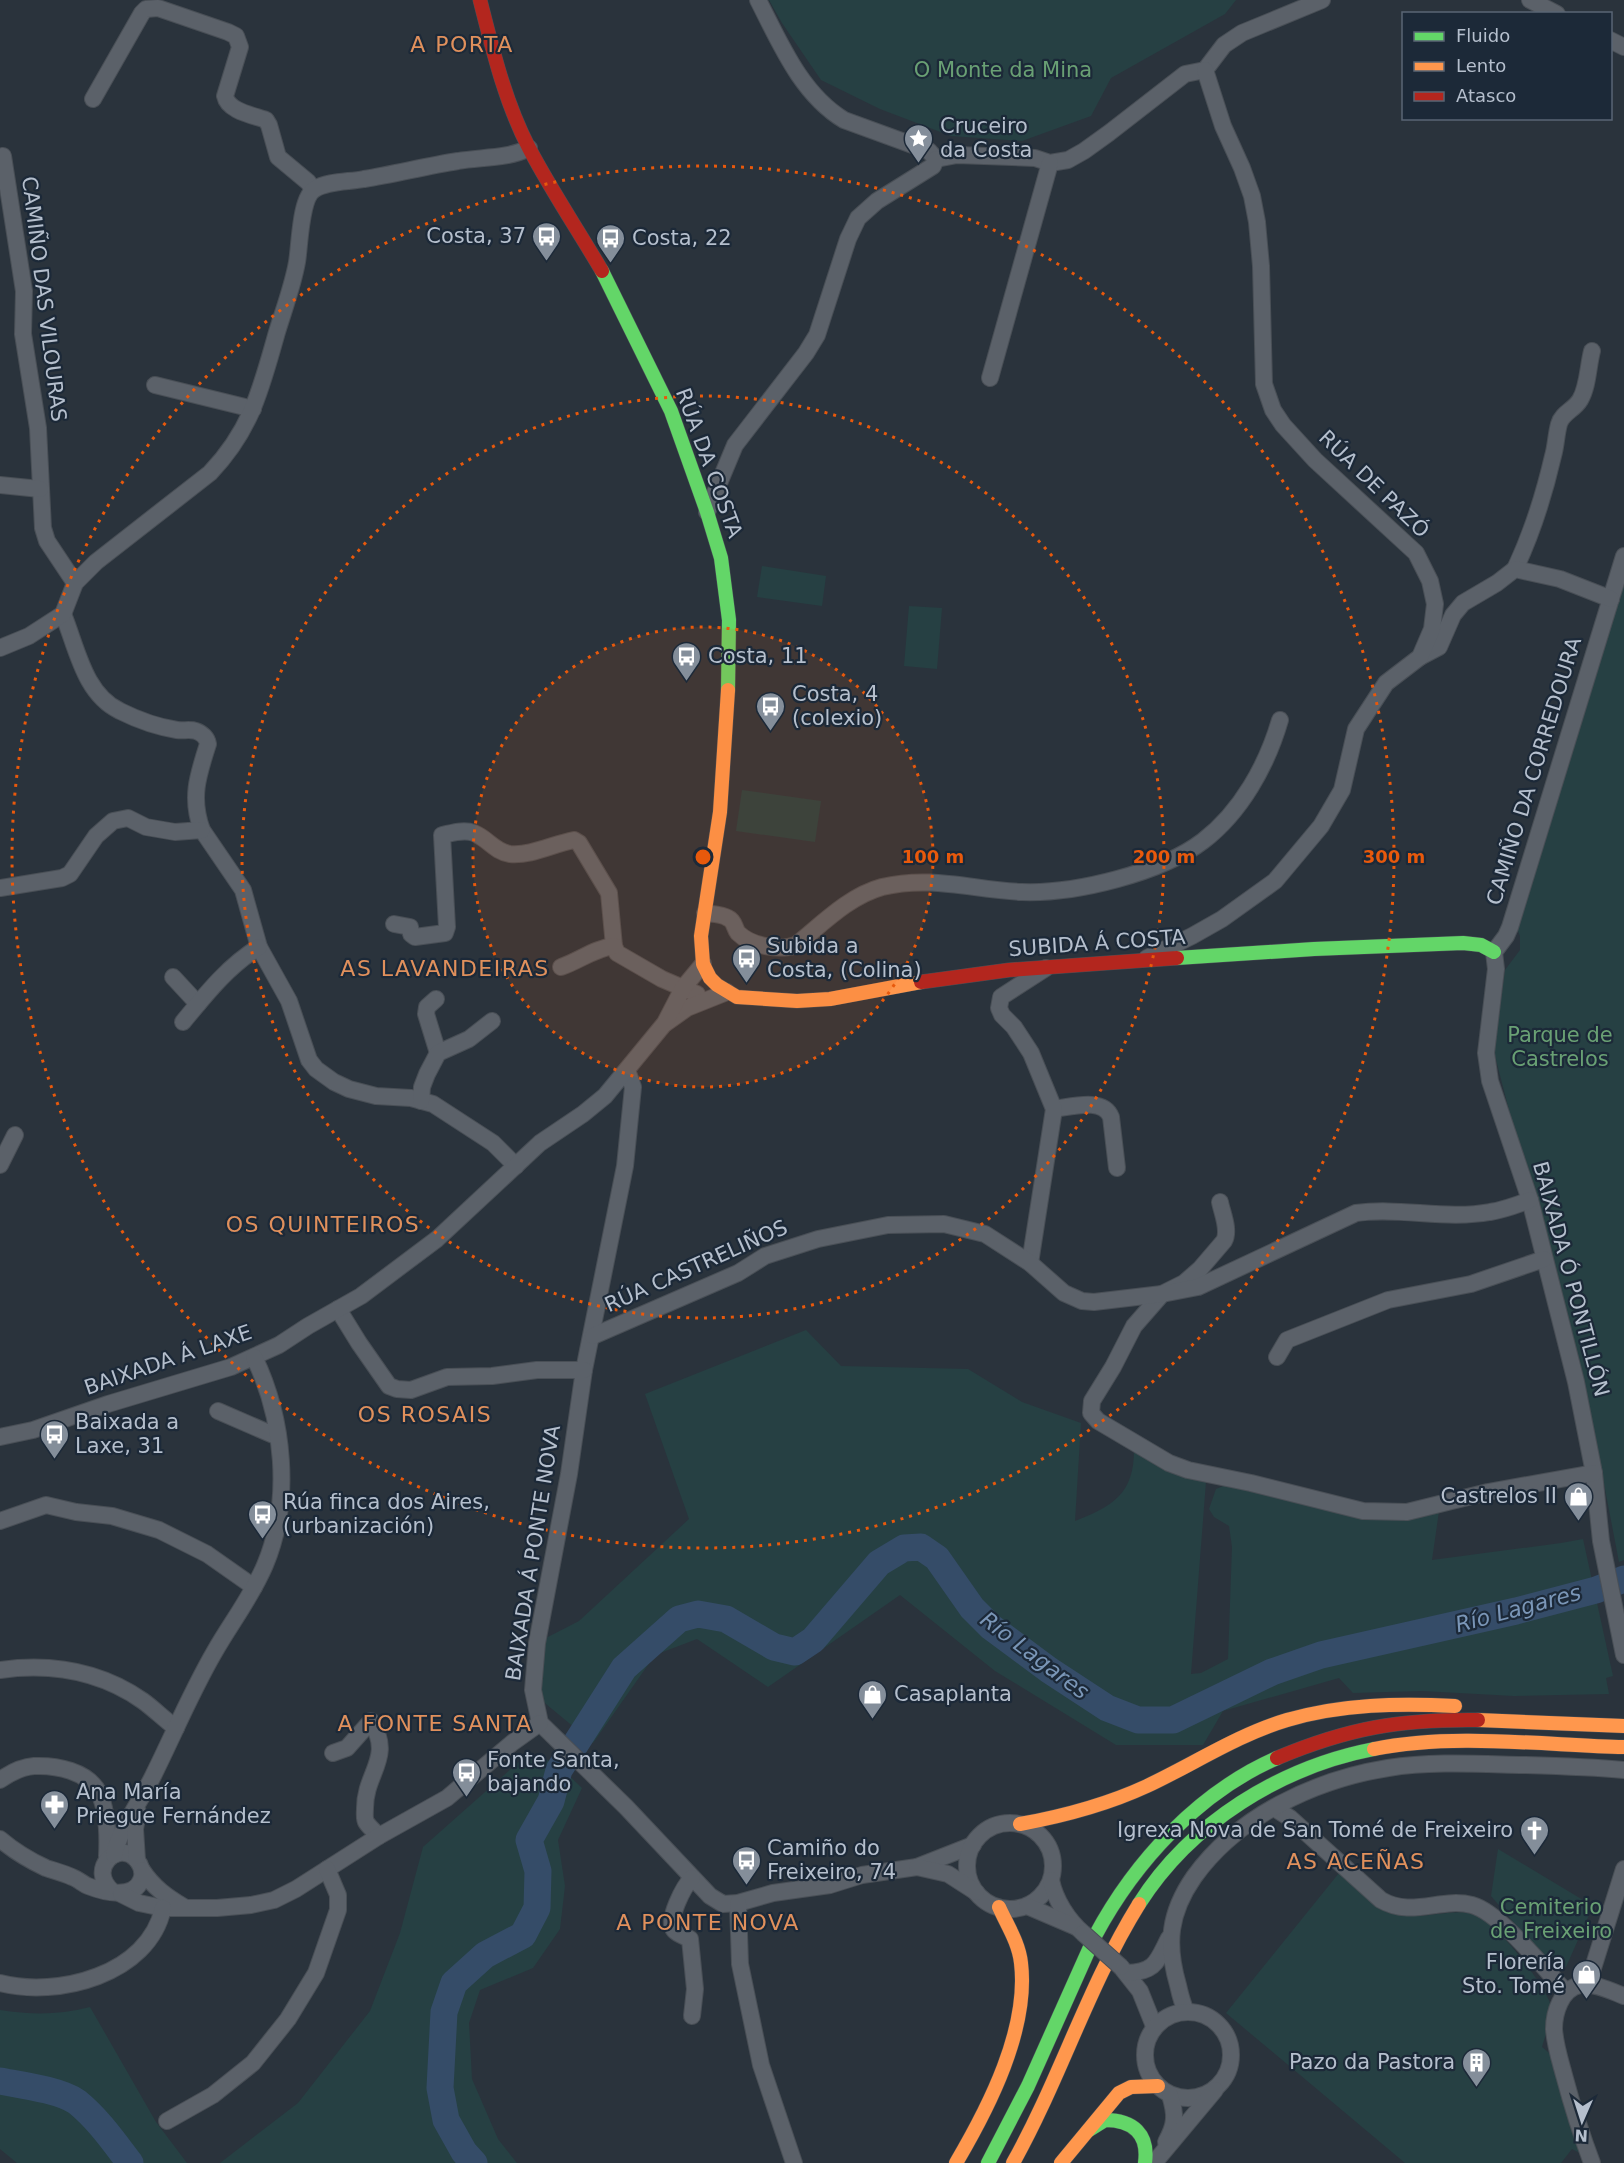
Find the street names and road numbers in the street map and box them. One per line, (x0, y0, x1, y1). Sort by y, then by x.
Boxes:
street label: CAMIÑO DAS VILOURAS (17, 175, 73, 423)
street label: RÚA DA COSTA (671, 384, 748, 542)
street label: RÚA DE PAZÓ (1314, 425, 1435, 543)
street label: CAMIÑO DA CORREDOURA (1480, 633, 1586, 908)
street label: SUBIDA Á COSTA (1008, 924, 1187, 961)
street label: BAIXADA Ó PONTILLÓN (1528, 1158, 1615, 1399)
street label: RÚA CASTRELIÑOS (600, 1213, 791, 1317)
street label: BAIXADA Á LAXE (81, 1319, 255, 1400)
street label: BAIXADA Á PONTE NOVA (500, 1423, 565, 1683)

